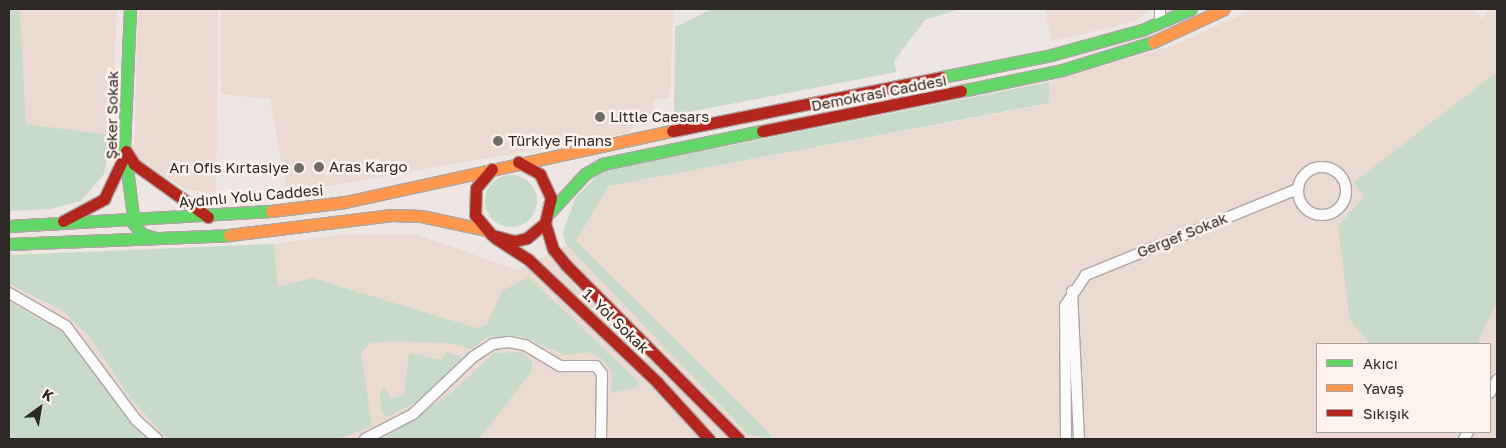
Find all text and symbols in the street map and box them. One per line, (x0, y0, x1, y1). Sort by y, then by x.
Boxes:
street label: Şeker Sokak (102, 71, 122, 159)
street label: Demokrasi Caddesi (810, 71, 948, 115)
place label: Little Caesars (610, 108, 709, 126)
marker: Little Caesars (594, 111, 606, 123)
place label: Türkiye Finans (508, 132, 612, 150)
marker: Türkiye Finans (492, 135, 504, 147)
place label: Aras Kargo (329, 158, 408, 176)
place label: Arı Ofis Kırtasiye (169, 159, 289, 177)
marker: Aras Kargo (313, 161, 325, 173)
marker: Arı Ofis Kırtasiye (293, 162, 305, 174)
street label: Aydınlı Yolu Caddesi (178, 181, 324, 211)
street label: Gergef Sokak (1134, 209, 1230, 261)
street label: 1. Yol Sokak (579, 285, 653, 357)
legend (1316, 343, 1491, 433)
text: Akıcı (1363, 354, 1398, 372)
text: Yavaş (1363, 379, 1404, 397)
north arrow (15, 383, 65, 433)
text: K (39, 385, 57, 405)
text: Sıkışık (1363, 404, 1410, 422)

